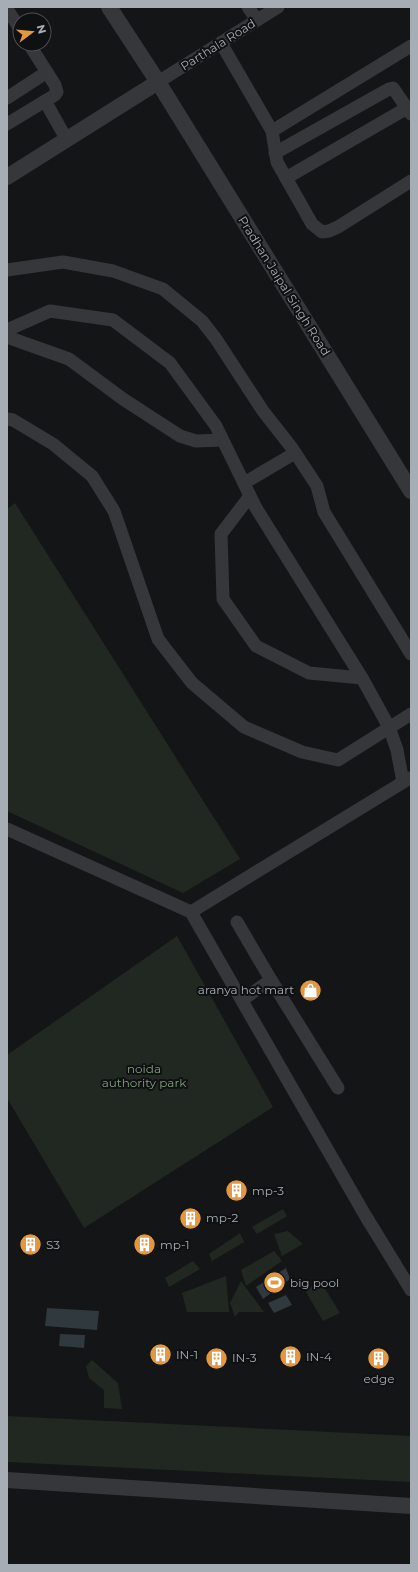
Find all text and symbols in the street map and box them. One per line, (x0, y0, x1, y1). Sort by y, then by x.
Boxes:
north arrow (12, 12, 52, 52)
street label: Parthala Road (178, 16, 258, 74)
text: N (34, 23, 50, 35)
street label: Pradhan Jaipal Singh Road (235, 213, 334, 358)
shop icon: aranya hot mart (297, 977, 323, 1003)
place label: aranya hot mart (198, 982, 294, 997)
park label: noida authority park (102, 1061, 187, 1090)
building icon: mp-3 (224, 1178, 250, 1204)
place label: mp-3 (252, 1183, 284, 1198)
building icon: mp-2 (178, 1205, 204, 1231)
place label: mp-2 (206, 1210, 238, 1225)
building icon: S3 (17, 1232, 43, 1258)
building icon: mp-1 (131, 1232, 157, 1258)
place label: S3 (46, 1237, 60, 1252)
place label: mp-1 (160, 1237, 190, 1252)
sports icon: big pool (261, 1270, 287, 1296)
place label: big pool (290, 1275, 339, 1290)
building icon: IN-1 (148, 1342, 174, 1368)
building icon: IN-4 (277, 1344, 303, 1370)
building icon: IN-3 (204, 1345, 230, 1371)
building icon: edge (366, 1345, 392, 1371)
place label: IN-1 (176, 1347, 198, 1362)
place label: IN-4 (306, 1349, 332, 1364)
place label: IN-3 (232, 1350, 257, 1365)
place label: edge (364, 1371, 394, 1386)

